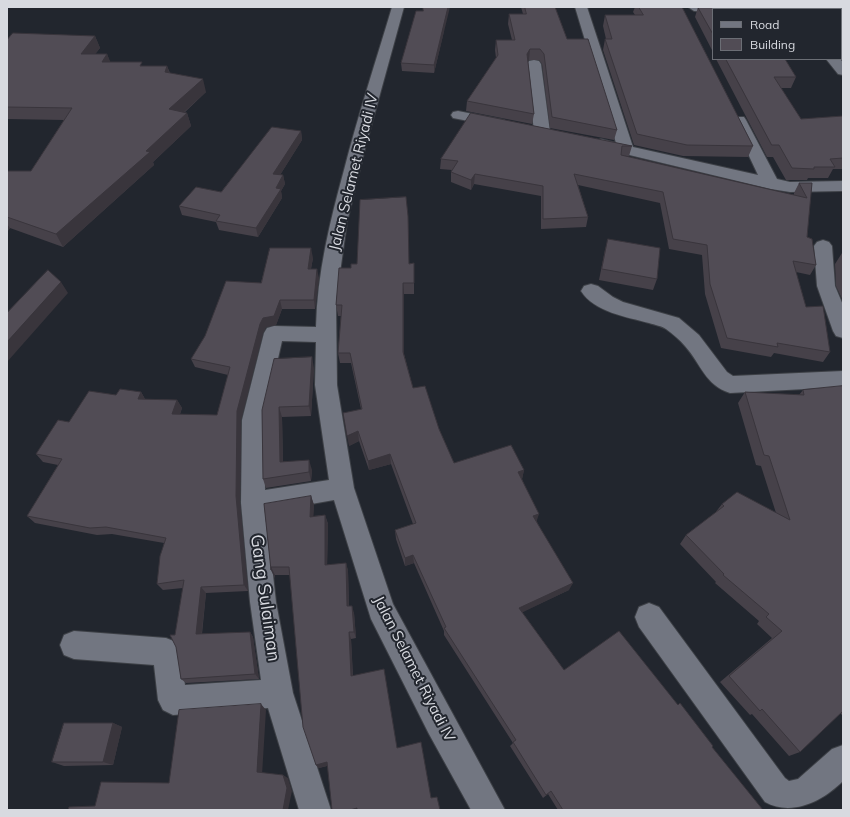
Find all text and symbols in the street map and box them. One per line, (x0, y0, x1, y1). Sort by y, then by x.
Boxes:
legend (712, 8, 842, 60)
text: Road (750, 17, 779, 32)
text: Building (750, 37, 795, 52)
street label: Jalan Selamet Riyadi IV (326, 92, 382, 252)
street label: Gang Sulaiman (245, 533, 285, 663)
street label: Jalan Selamet Riyadi IV (369, 593, 459, 745)

